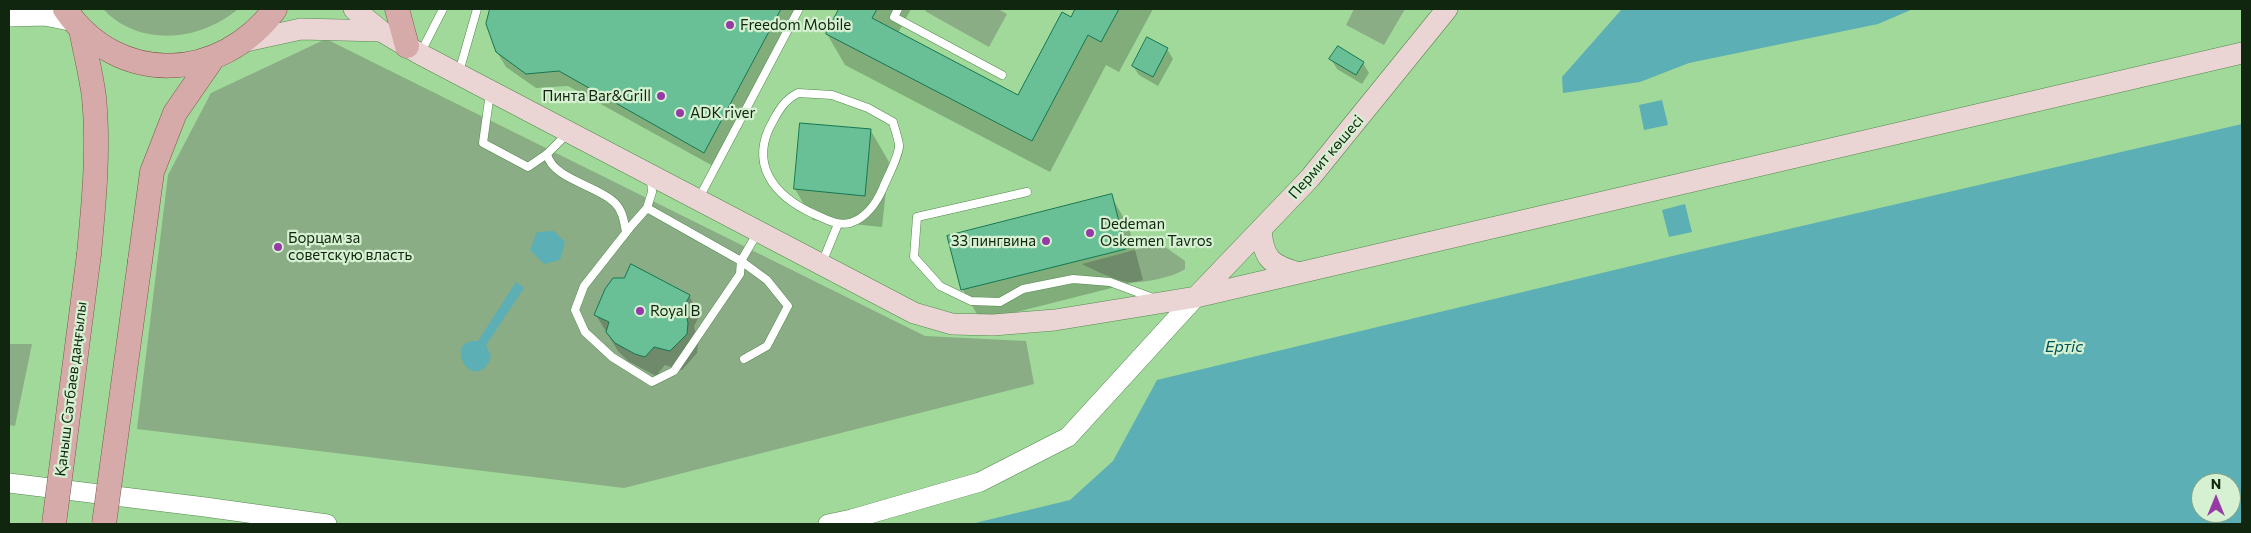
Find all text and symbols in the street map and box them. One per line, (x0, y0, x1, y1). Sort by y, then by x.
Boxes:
place label: Freedom Mobile (740, 16, 851, 34)
marker: Freedom Mobile (724, 19, 736, 31)
place label: Пинта Bar&Grill (542, 87, 651, 105)
marker: Пинта Bar&Grill (655, 90, 667, 102)
place label: ADK river (690, 104, 756, 122)
marker: ADK river (674, 107, 686, 119)
street label: Пермит көшесі (1285, 111, 1367, 203)
place label: Dedeman Oskemen Tavros (1100, 215, 1212, 250)
marker: Dedeman Oskemen Tavros (1084, 227, 1096, 239)
place label: Борцам за советскую власть (288, 229, 412, 264)
place label: 33 пингвина (951, 232, 1036, 250)
marker: 33 пингвина (1040, 235, 1052, 247)
marker: Борцам за советскую власть (272, 241, 284, 253)
street label: Қаныш Сәтбаев даңғылы (51, 300, 91, 478)
place label: Royal B (650, 302, 700, 320)
marker: Royal B (634, 305, 646, 317)
water label: Ертіс (2045, 337, 2083, 357)
north arrow (2191, 473, 2241, 523)
text: N (2211, 475, 2221, 492)

